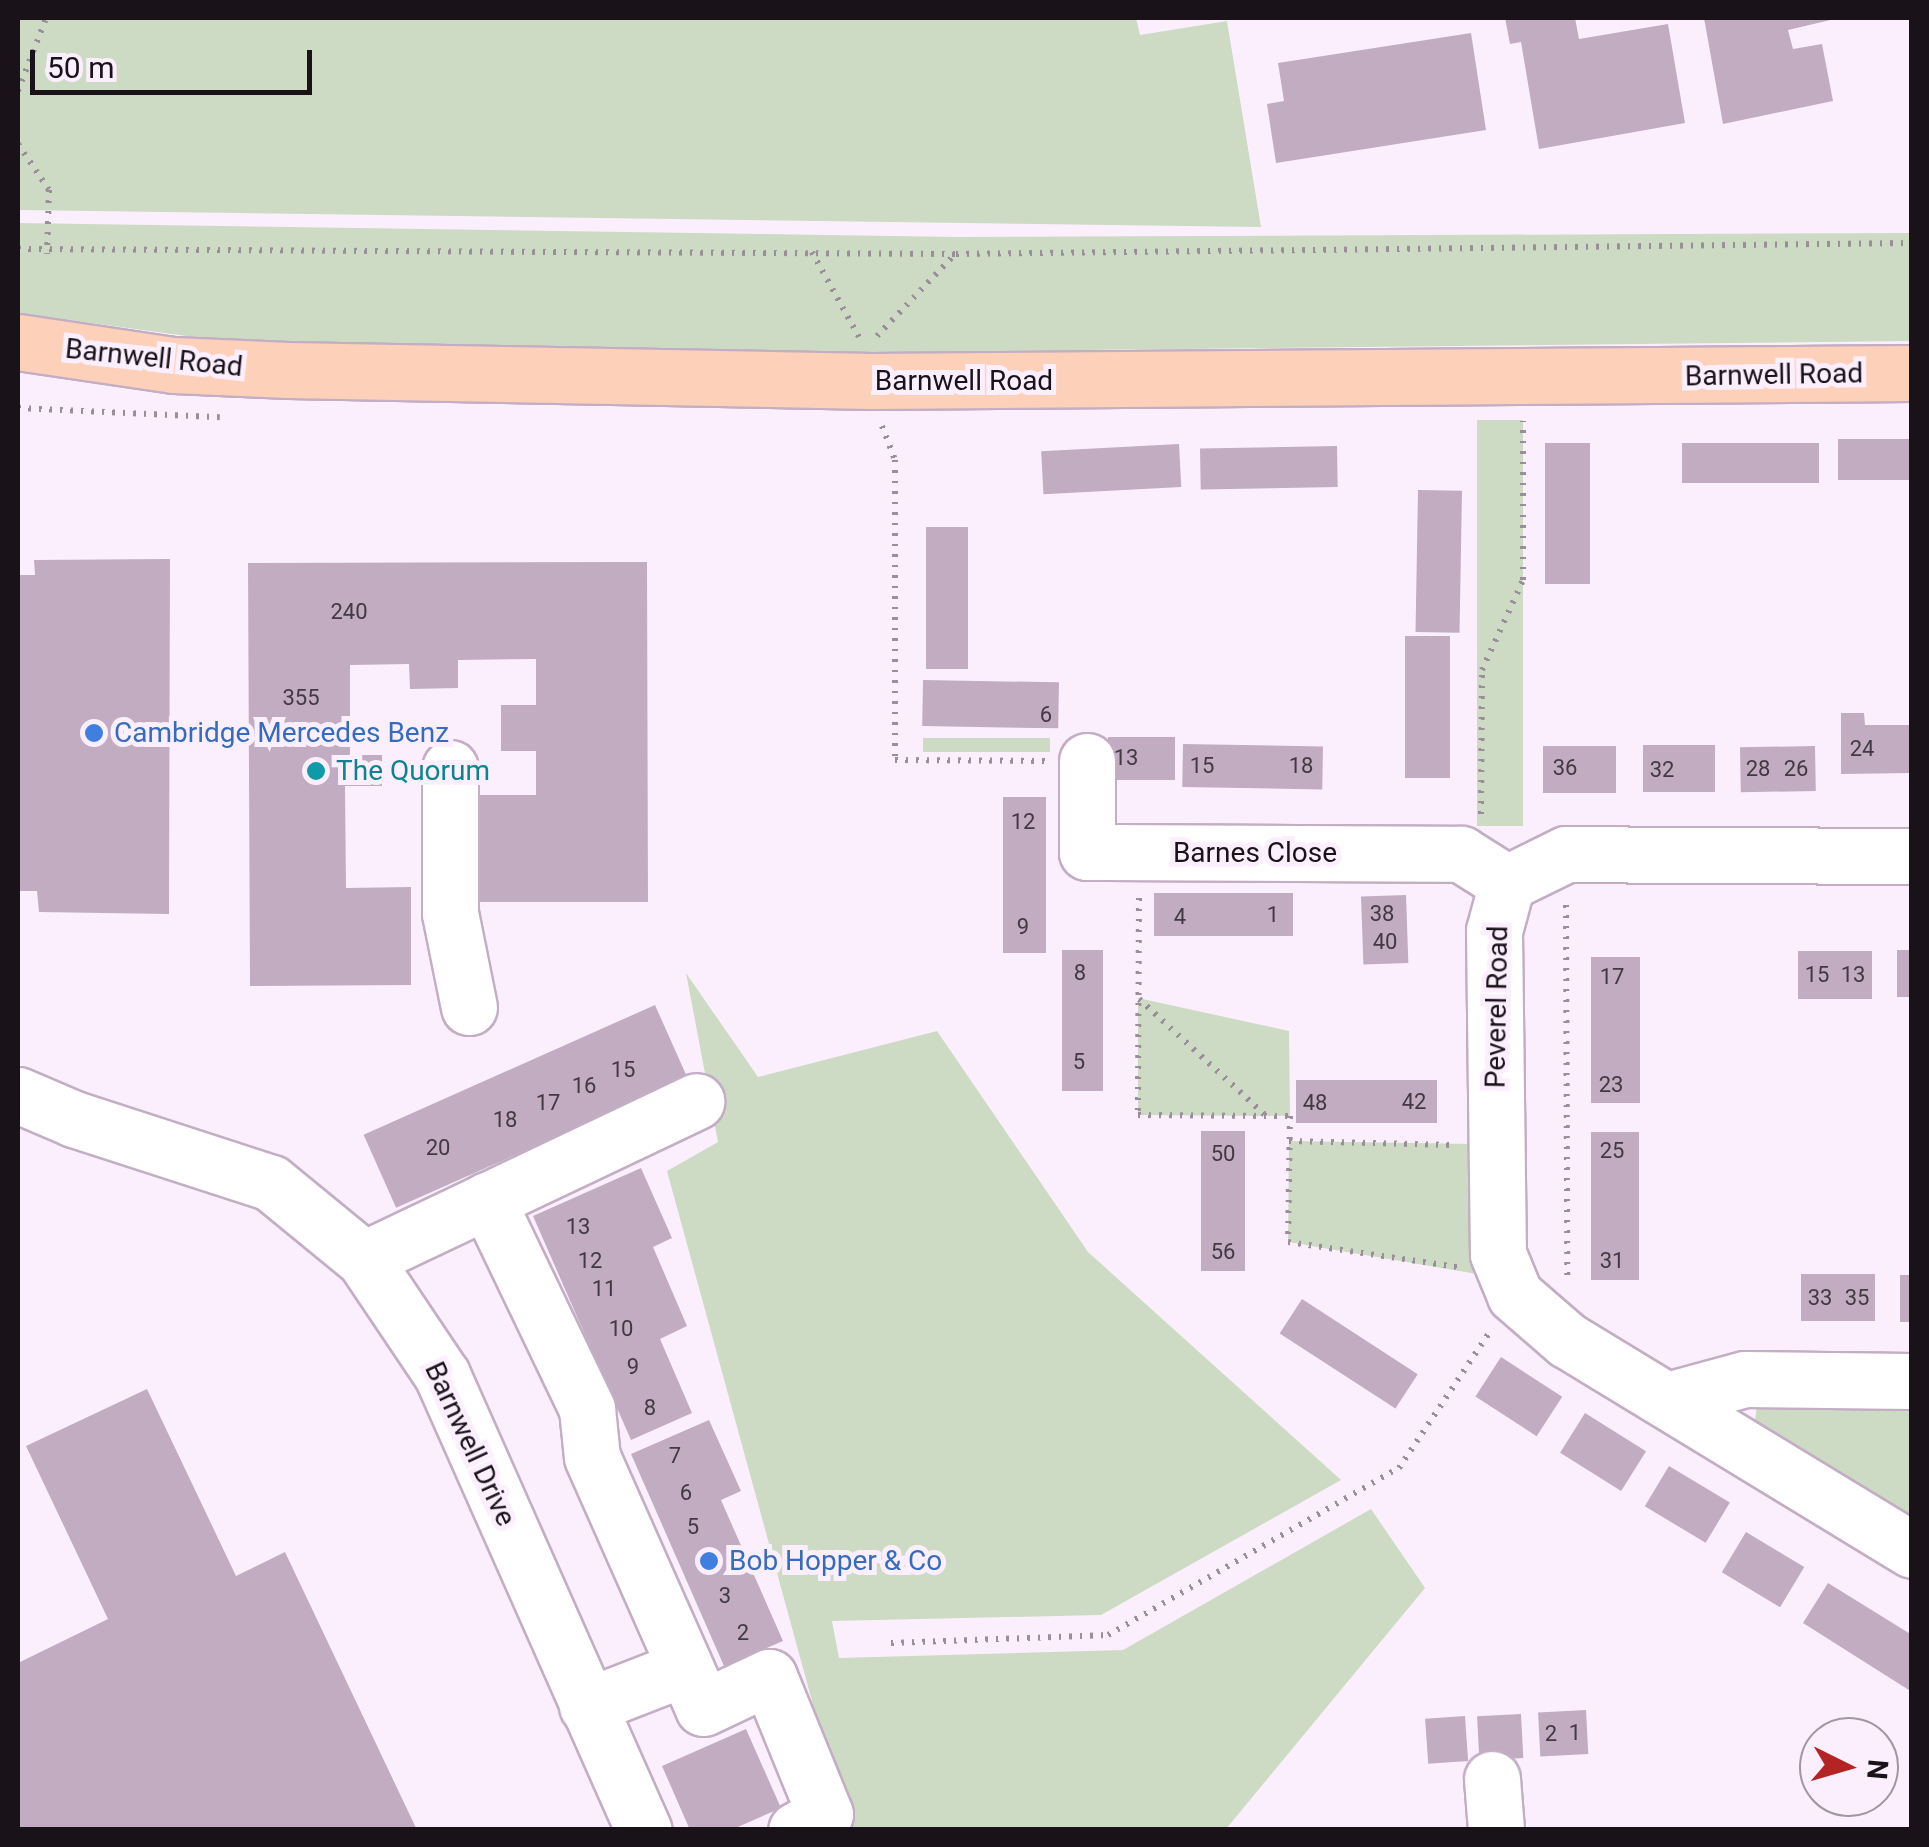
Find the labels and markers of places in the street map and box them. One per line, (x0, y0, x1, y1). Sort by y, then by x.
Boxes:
place label: Cambridge Mercedes Benz (114, 716, 449, 750)
marker: Cambridge Mercedes Benz (83, 722, 105, 744)
place label: The Quorum (336, 754, 490, 788)
marker: The Quorum (305, 760, 327, 782)
place label: Bob Hopper & Co (729, 1544, 942, 1578)
marker: Bob Hopper & Co (698, 1550, 720, 1572)

